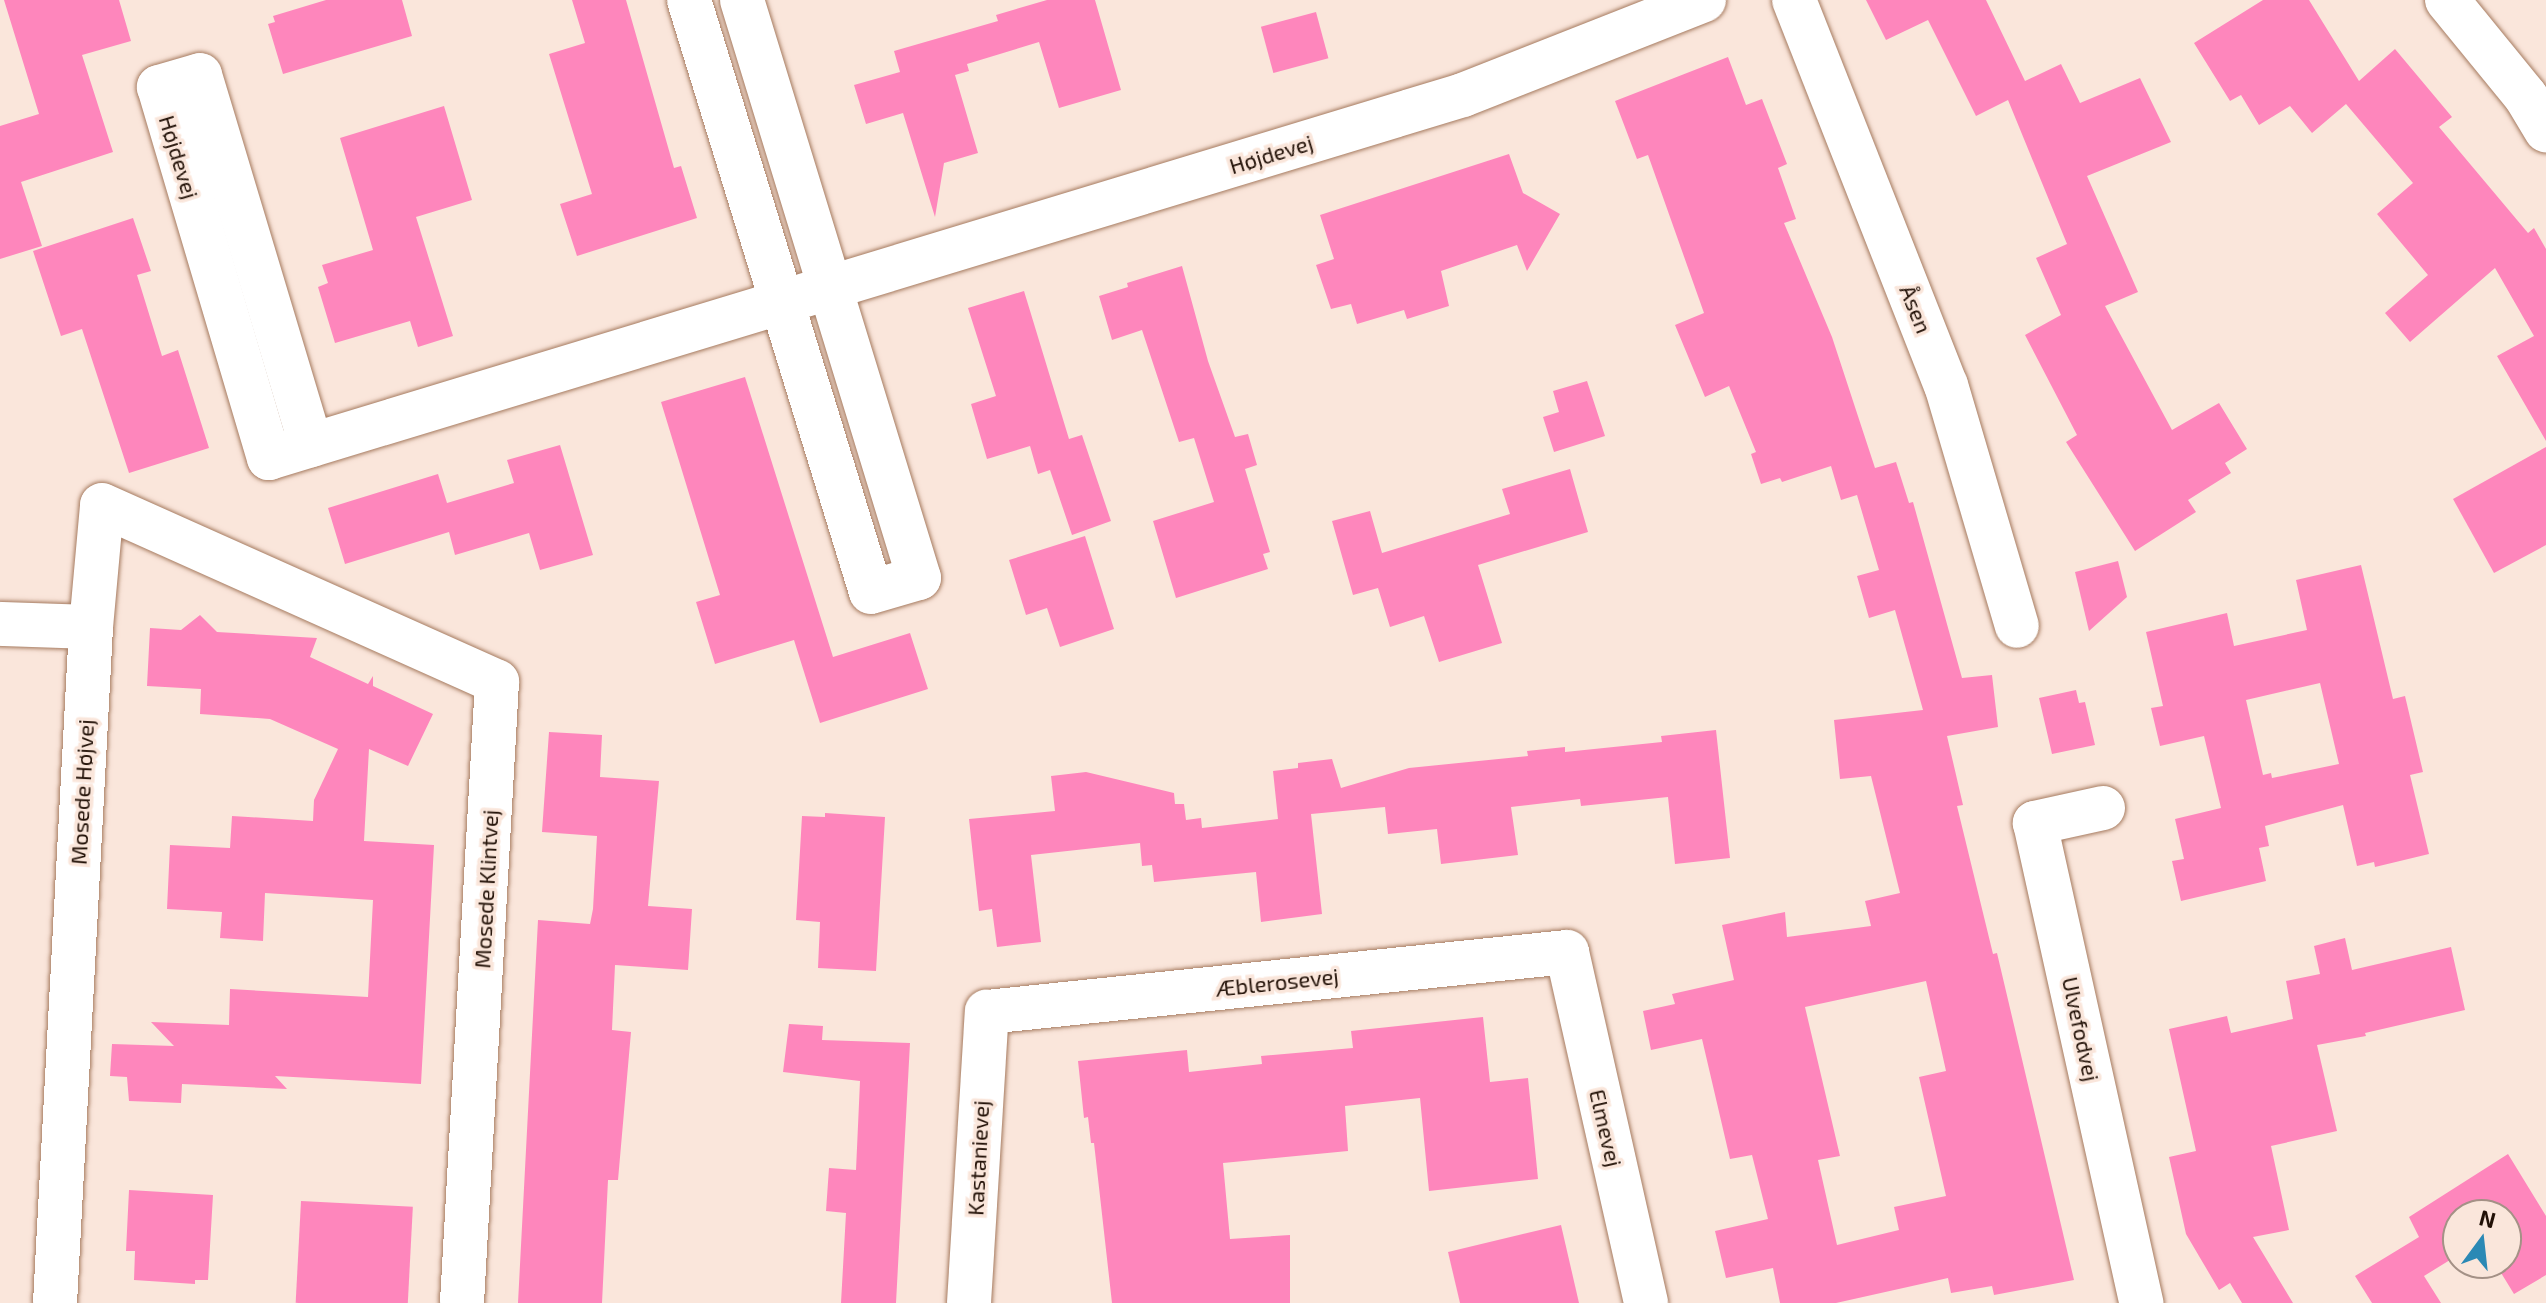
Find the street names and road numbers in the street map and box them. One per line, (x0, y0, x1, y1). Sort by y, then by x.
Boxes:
street label: Højdevej (154, 112, 204, 202)
street label: Højdevej (1226, 129, 1316, 179)
street label: Åsen (1894, 281, 1938, 337)
street label: Mosede Højvej (65, 719, 99, 865)
street label: Mosede Klintvej (469, 809, 503, 969)
street label: Æblerosevej (1214, 962, 1340, 1002)
street label: Ulvefodvej (2057, 974, 2105, 1084)
street label: Elmevej (1584, 1087, 1628, 1169)
street label: Kastanievej (962, 1100, 994, 1216)

